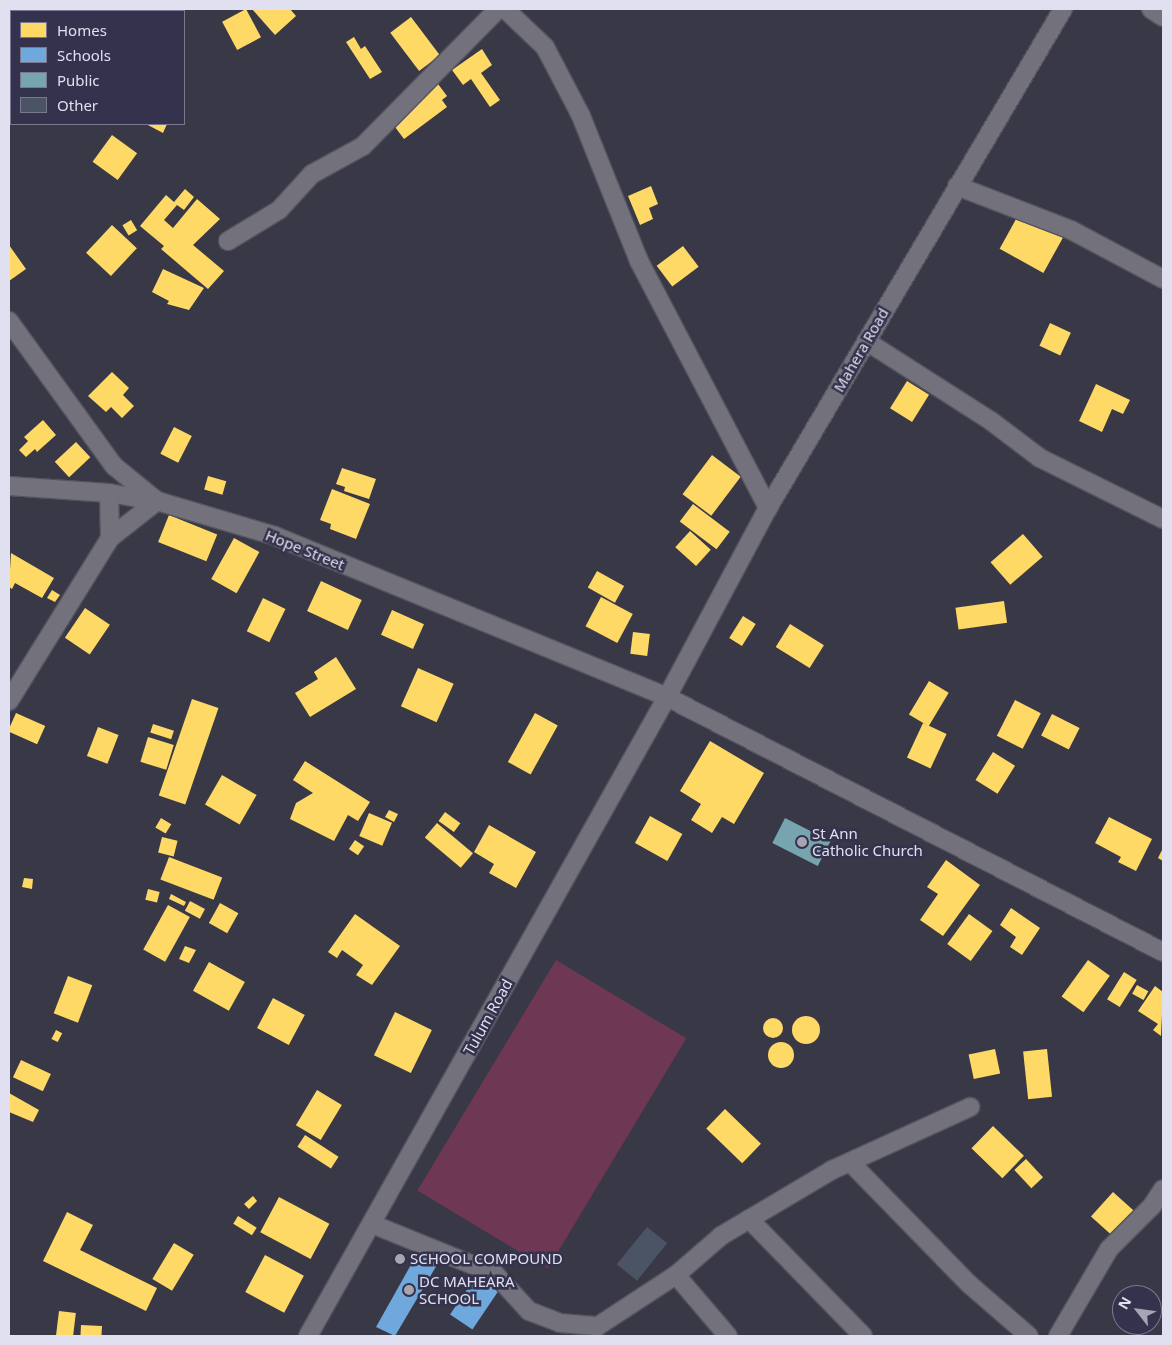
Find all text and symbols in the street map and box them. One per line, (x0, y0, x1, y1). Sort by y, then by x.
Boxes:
legend (10, 10, 185, 125)
text: Homes (57, 20, 107, 40)
text: Schools (57, 45, 111, 65)
text: Public (57, 70, 100, 90)
text: Other (57, 95, 98, 115)
street label: Mahera Road (830, 305, 892, 395)
street label: Hope Street (263, 526, 347, 574)
place label: St Ann Catholic Church (812, 824, 923, 859)
marker: St Ann Catholic Church (796, 836, 808, 848)
street label: Tulum Road (460, 976, 516, 1058)
place label: SCHOOL COMPOUND (410, 1250, 563, 1268)
marker: SCHOOL COMPOUND (394, 1253, 406, 1265)
place label: DC MAHEARA SCHOOL (419, 1272, 514, 1307)
marker: DC MAHEARA SCHOOL (403, 1284, 415, 1296)
north arrow (1112, 1285, 1162, 1335)
text: N (1113, 1293, 1136, 1312)

